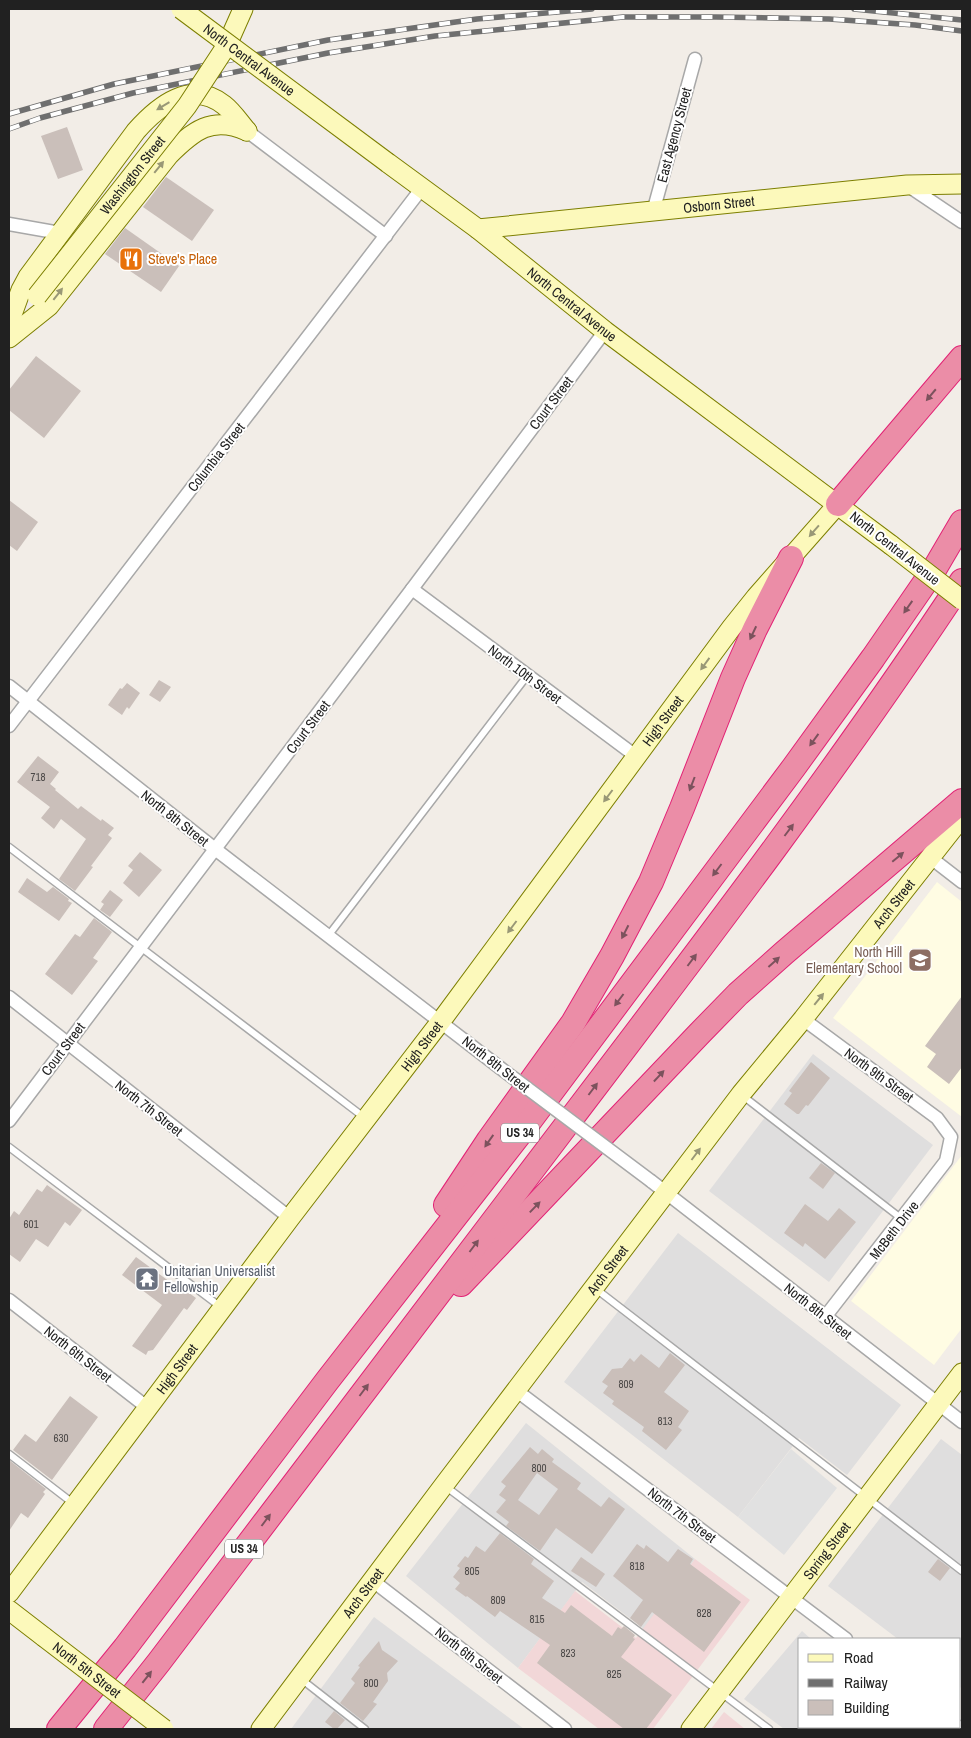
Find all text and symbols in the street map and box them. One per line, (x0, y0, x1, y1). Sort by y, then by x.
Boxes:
street label: North Central Avenue (200, 20, 299, 100)
street label: East Agency Street (653, 86, 695, 184)
one-way arrow (156, 101, 169, 110)
street label: Washington Street (96, 132, 169, 218)
one-way arrow (154, 161, 165, 174)
street label: Osborn Street (682, 192, 755, 217)
restaurant icon: Steve's Place (118, 246, 144, 272)
place label: Steve's Place (148, 250, 217, 268)
street label: North Central Avenue (523, 263, 620, 346)
one-way arrow (53, 288, 64, 301)
street label: Court Street (525, 373, 577, 433)
one-way arrow (925, 388, 936, 401)
street label: Columbia Street (183, 419, 249, 495)
street label: North Central Avenue (846, 507, 944, 589)
one-way arrow (809, 525, 820, 538)
one-way arrow (903, 600, 913, 614)
one-way arrow (749, 626, 757, 640)
street label: North 10th Street (485, 641, 565, 707)
one-way arrow (700, 657, 710, 671)
street label: High Street (638, 692, 687, 750)
street label: Court Street (282, 697, 334, 757)
one-way arrow (809, 733, 819, 747)
house number: 718 (30, 770, 46, 784)
one-way arrow (687, 776, 695, 791)
street label: North 8th Street (138, 786, 212, 850)
one-way arrow (603, 789, 614, 802)
one-way arrow (784, 823, 794, 837)
one-way arrow (892, 851, 904, 863)
one-way arrow (712, 863, 722, 877)
street label: Arch Street (868, 876, 919, 933)
one-way arrow (506, 920, 517, 933)
one-way arrow (621, 924, 629, 939)
place label: North Hill Elementary School (806, 943, 902, 977)
school or university icon: North Hill Elementary School (907, 947, 933, 973)
one-way arrow (687, 953, 697, 967)
one-way arrow (768, 956, 780, 968)
one-way arrow (614, 993, 625, 1006)
one-way arrow (813, 993, 824, 1006)
street label: High Street (397, 1018, 446, 1075)
street label: Court Street (37, 1019, 89, 1079)
street label: North 8th Street (459, 1032, 533, 1096)
street label: North 9th Street (841, 1044, 917, 1106)
one-way arrow (653, 1070, 665, 1082)
street label: North 7th Street (112, 1076, 186, 1140)
one-way arrow (588, 1083, 599, 1096)
road number: US 34 (501, 1124, 539, 1142)
one-way arrow (484, 1134, 494, 1148)
one-way arrow (691, 1147, 701, 1161)
street label: McBeth Drive (865, 1197, 923, 1263)
one-way arrow (529, 1201, 541, 1213)
house number: 601 (23, 1217, 39, 1231)
one-way arrow (468, 1240, 479, 1253)
street label: Arch Street (582, 1242, 632, 1299)
place label: Unitarian Universalist Fellowship (164, 1262, 275, 1296)
temple icon: Unitarian Universalist Fellowship (134, 1266, 160, 1292)
street label: North 8th Street (781, 1279, 855, 1343)
street label: North 6th Street (41, 1322, 115, 1386)
street label: High Street (152, 1340, 202, 1398)
house number: 809 (618, 1377, 634, 1391)
one-way arrow (359, 1383, 369, 1397)
house number: 813 (657, 1414, 673, 1428)
house number: 630 (53, 1431, 69, 1445)
house number: 800 (531, 1461, 547, 1475)
street label: North 7th Street (644, 1483, 720, 1547)
one-way arrow (261, 1513, 271, 1527)
street label: Spring Street (799, 1518, 854, 1583)
road number: US 34 (225, 1540, 263, 1558)
house number: 818 (629, 1559, 645, 1573)
house number: 805 (464, 1564, 480, 1578)
street label: Arch Street (338, 1565, 387, 1622)
house number: 809 (490, 1593, 506, 1607)
house number: 828 (696, 1606, 712, 1620)
house number: 815 (529, 1612, 545, 1626)
street label: North 6th Street (432, 1623, 506, 1687)
street label: North 5th Street (49, 1638, 125, 1702)
legend (798, 1638, 961, 1728)
house number: 823 (560, 1646, 576, 1660)
text: Road (844, 1647, 873, 1668)
house number: 825 (606, 1667, 622, 1681)
one-way arrow (141, 1671, 152, 1684)
text: Railway (844, 1672, 889, 1693)
house number: 800 (363, 1676, 379, 1690)
text: Building (844, 1697, 889, 1718)

